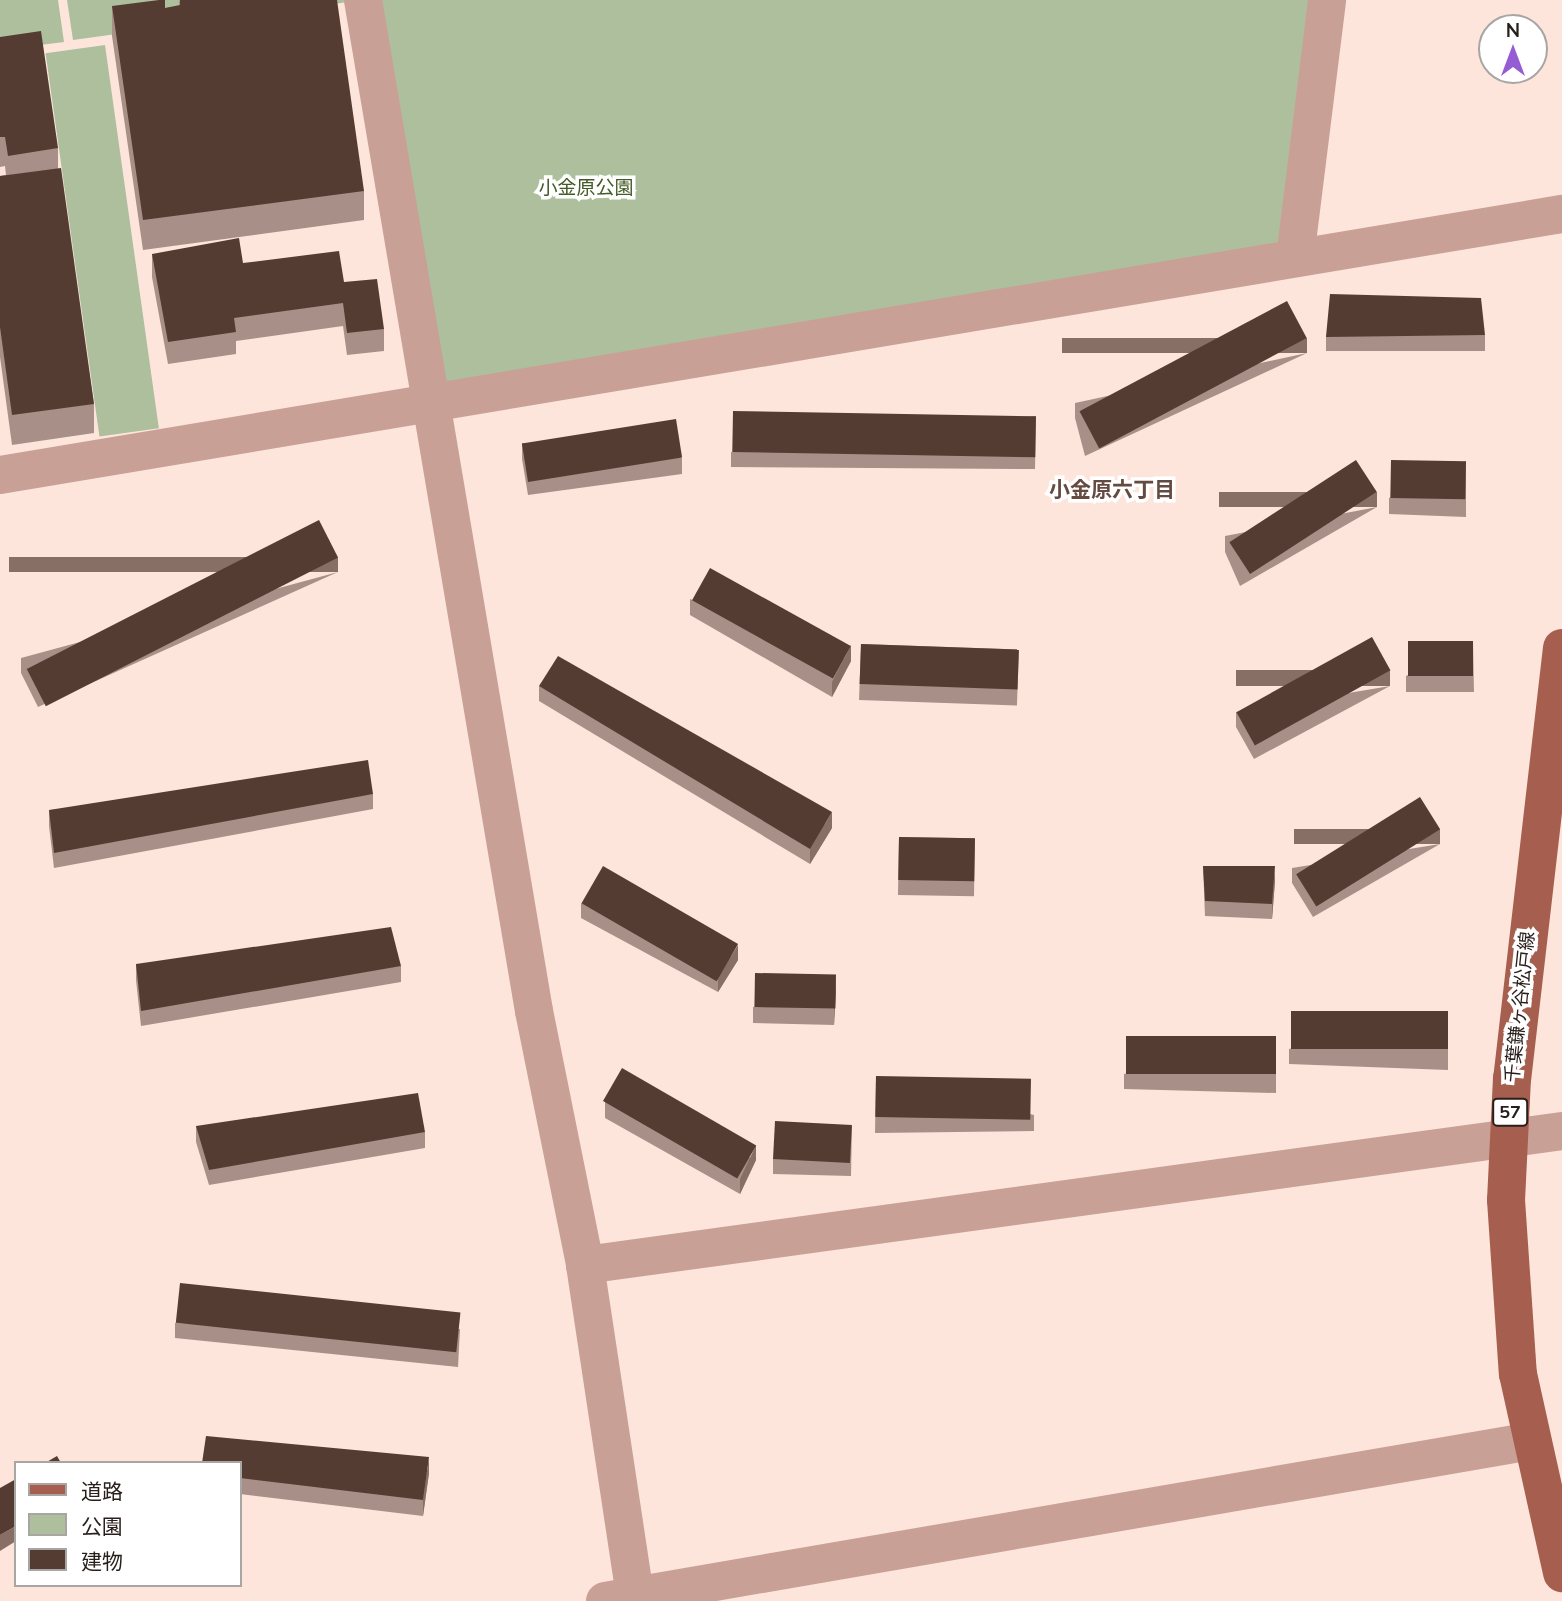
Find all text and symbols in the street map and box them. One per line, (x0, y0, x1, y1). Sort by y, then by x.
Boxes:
north arrow (1478, 14, 1548, 84)
text: N (1506, 18, 1520, 42)
park label: 小金原公園 (539, 177, 633, 199)
district label: 小金原六丁目 (1049, 476, 1175, 502)
street label: 千葉鎌ヶ谷松戸線 (1501, 930, 1539, 1084)
road number: 57 (1491, 1098, 1529, 1126)
legend (14, 1461, 242, 1587)
text: 道路 (81, 1478, 123, 1504)
text: 公園 (81, 1513, 123, 1539)
text: 建物 (81, 1548, 123, 1574)

